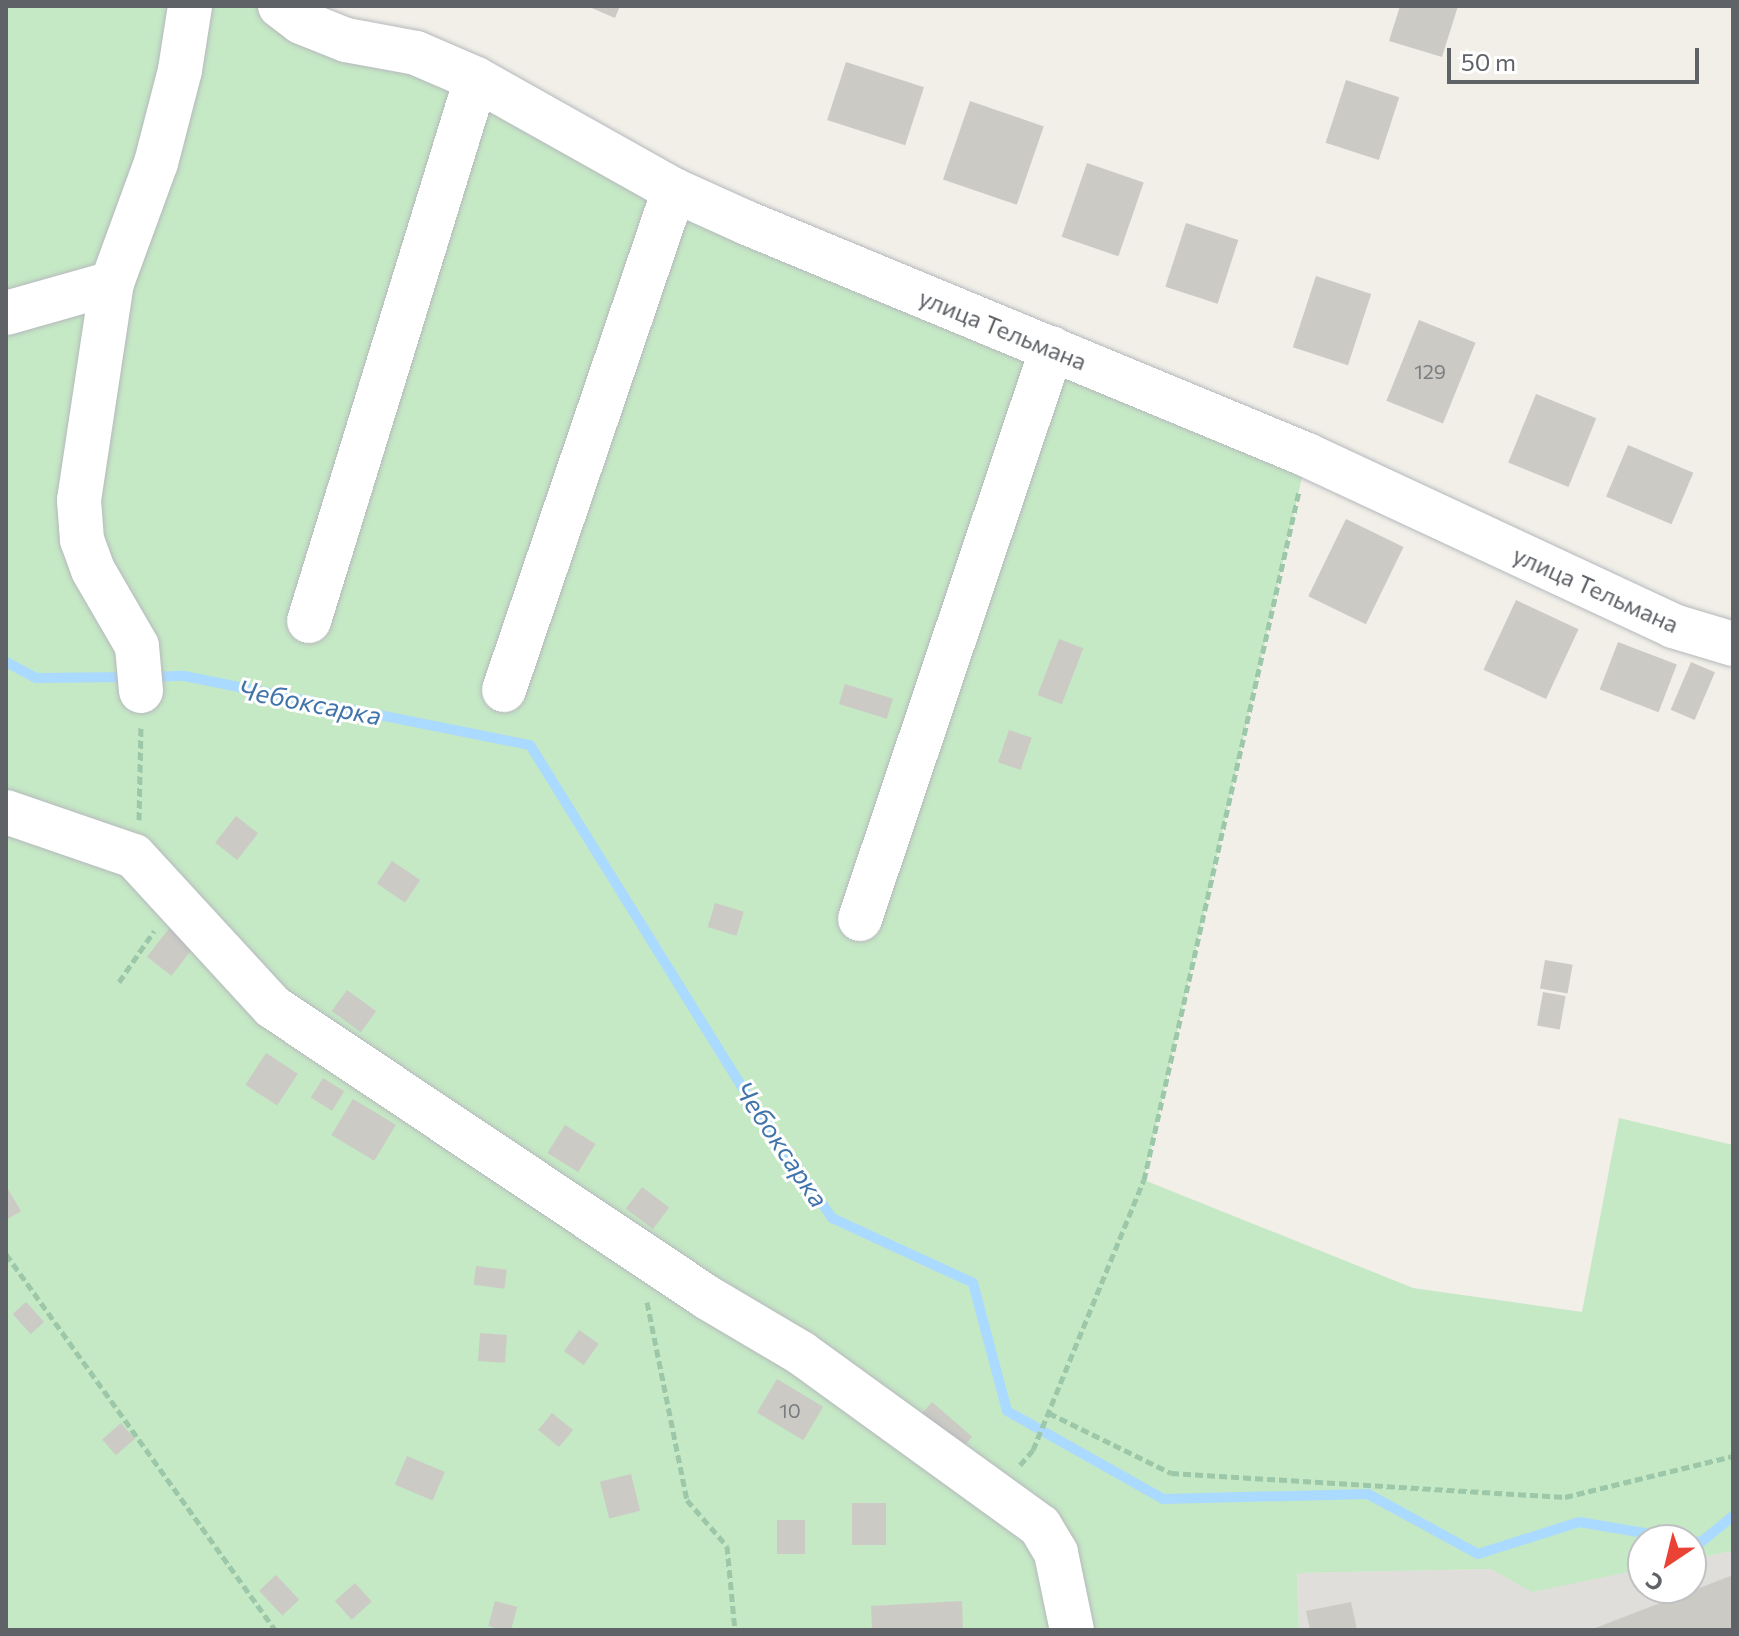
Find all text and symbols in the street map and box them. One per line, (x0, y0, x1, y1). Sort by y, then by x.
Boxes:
scale bar (1451, 32, 1703, 82)
text: 50 m (1461, 47, 1516, 76)
street label: улица Тельмана (915, 282, 1091, 376)
house number: 129 (1414, 359, 1446, 383)
street label: улица Тельмана (1509, 540, 1683, 638)
water label: Чебоксарка (236, 673, 384, 731)
water label: Чебоксарка (729, 1075, 835, 1213)
house number: 10 (779, 1398, 801, 1422)
north arrow (1627, 1524, 1707, 1604)
text: С (1640, 1567, 1668, 1598)

